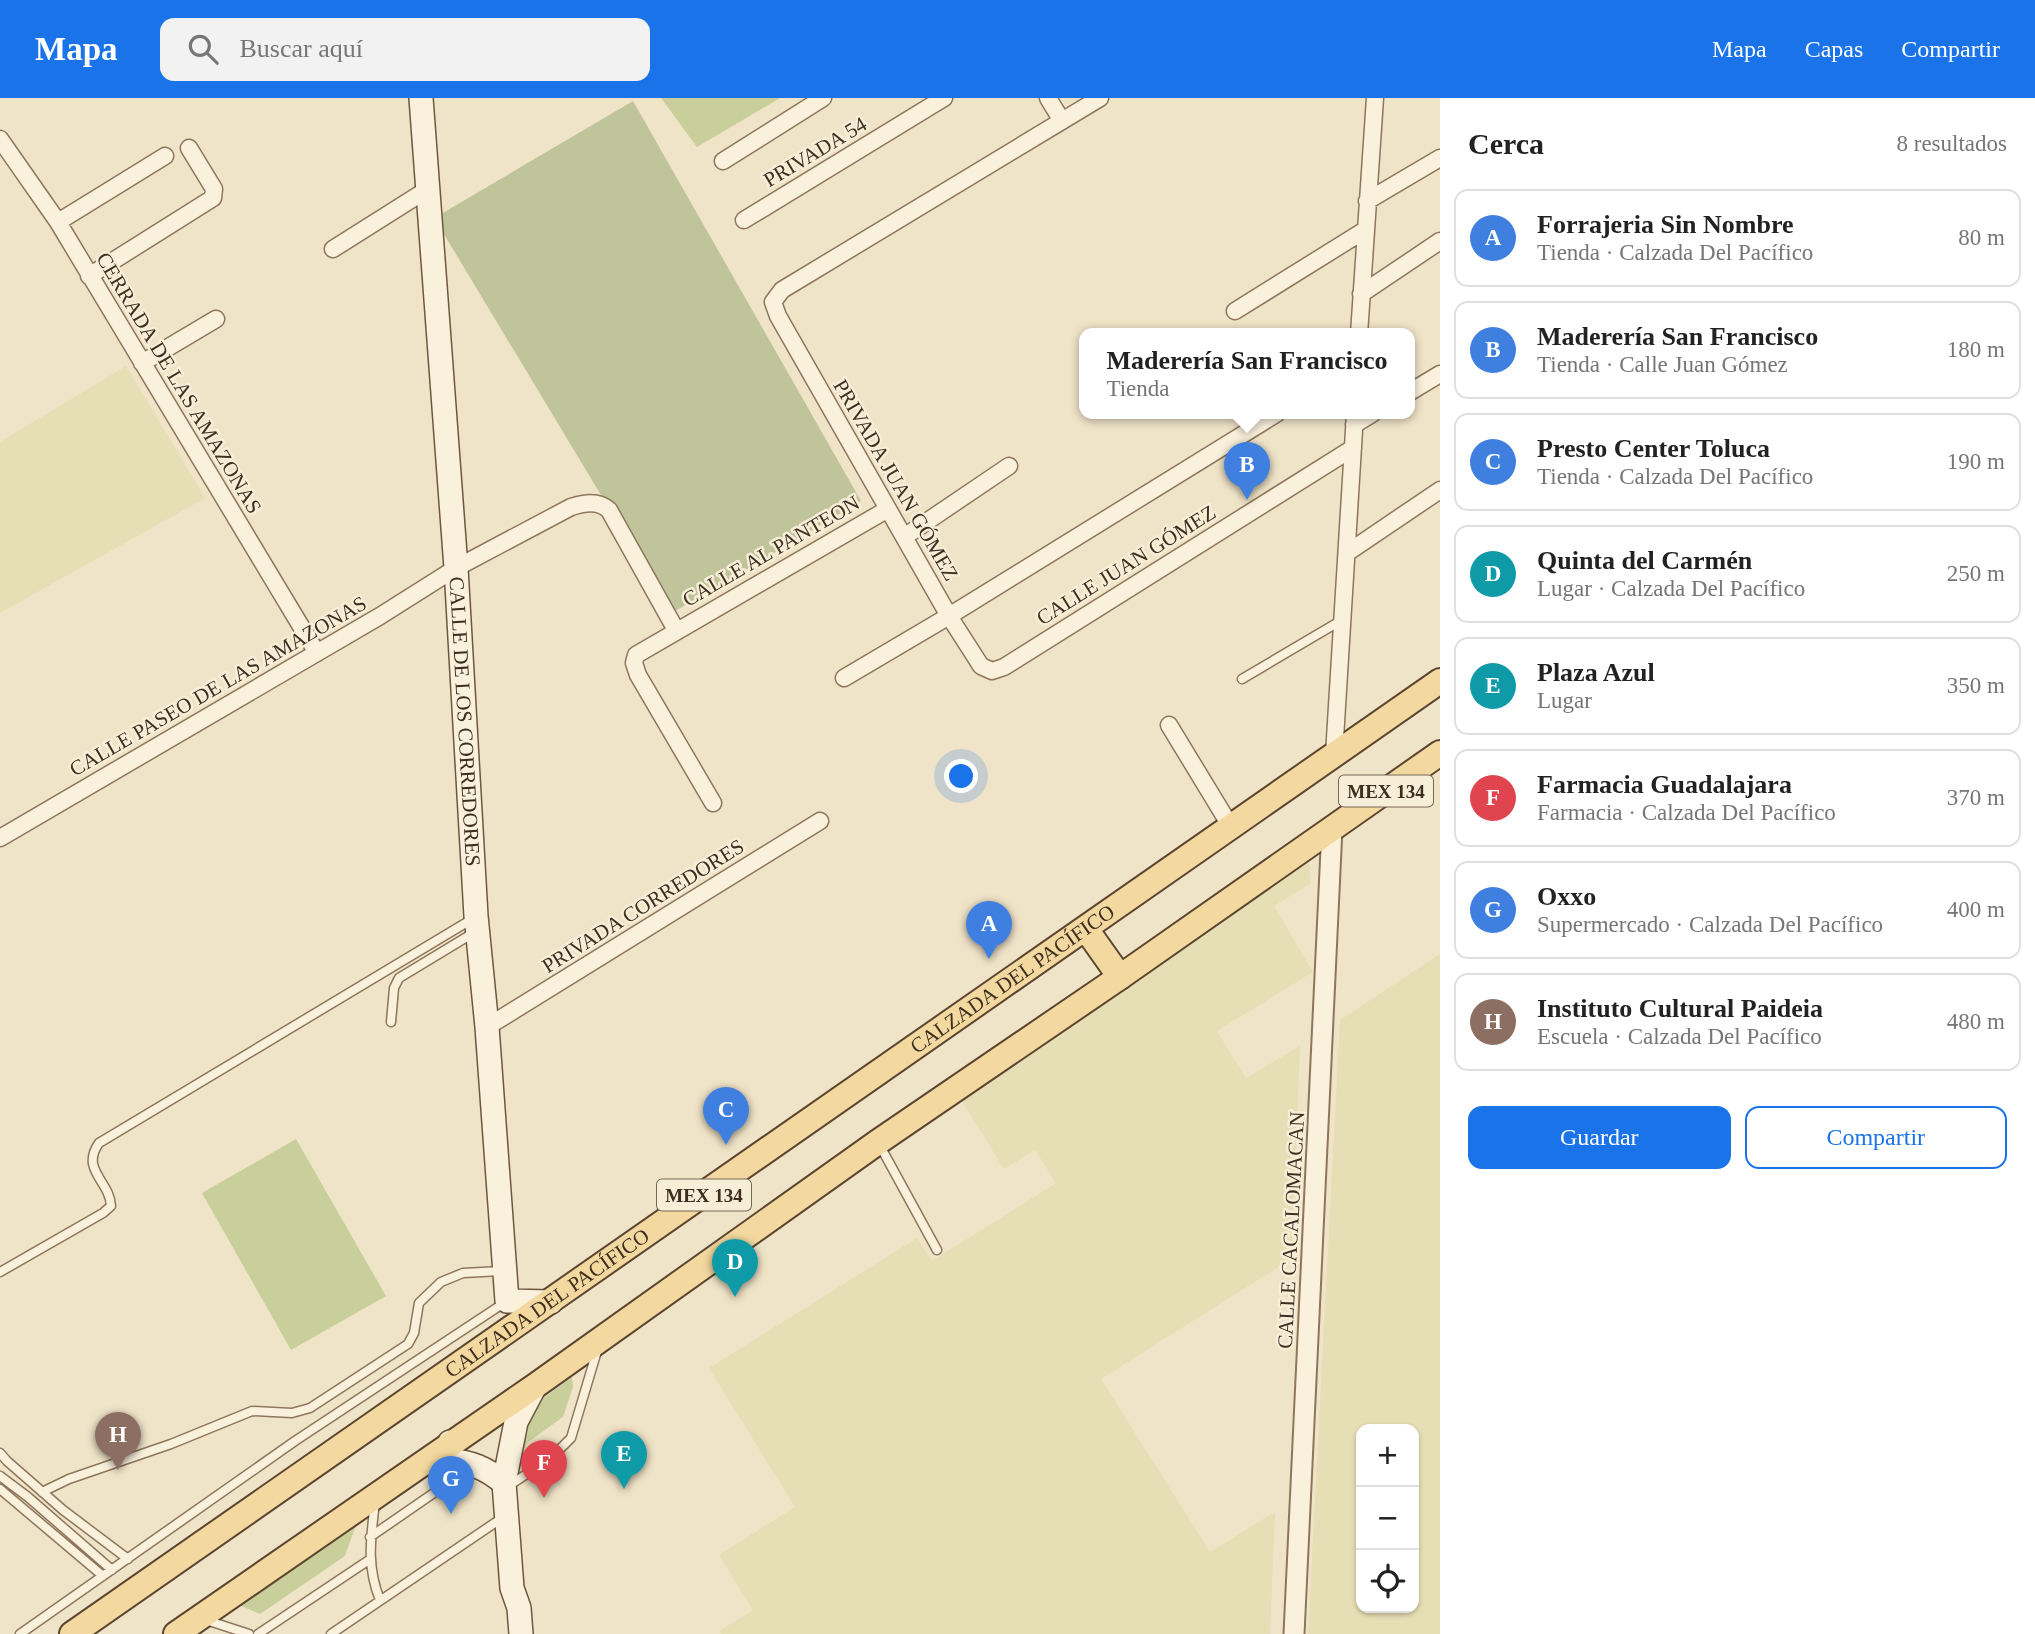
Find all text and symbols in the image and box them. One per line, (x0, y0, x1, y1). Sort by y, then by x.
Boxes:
search box (160, 18, 650, 81)
icon: search (184, 30, 222, 68)
text: Mapa (35, 31, 118, 67)
text: Buscar aquí (240, 34, 363, 63)
text: Mapa (1712, 36, 1767, 62)
text: Capas (1805, 36, 1863, 62)
text: Compartir (1901, 36, 2000, 62)
street label: PRIVADA 54 (759, 112, 871, 192)
text: Cerca (1468, 127, 1544, 160)
text: 8 resultados (1896, 131, 2007, 156)
text: Forrajeria Sin Nombre (1537, 210, 1794, 239)
text: A (1485, 225, 1501, 250)
text: 80 m (1958, 225, 2005, 250)
text: Tienda · Calzada Del Pacífico (1537, 240, 1813, 265)
street label: CERRADA DE LAS AMAZONAS (91, 248, 267, 518)
text: Maderería San Francisco (1537, 322, 1818, 351)
popup (1079, 328, 1415, 419)
text: B (1485, 337, 1501, 362)
text: 180 m (1947, 337, 2005, 362)
text: Maderería San Francisco (1106, 346, 1388, 375)
text: Tienda · Calle Juan Gómez (1537, 352, 1788, 377)
street label: PRIVADA JUAN GÓMEZ (829, 375, 963, 585)
text: Tienda (1106, 376, 1169, 401)
text: Presto Center Toluca (1537, 434, 1770, 463)
pin: B (1224, 442, 1270, 500)
text: C (1485, 449, 1501, 474)
text: 190 m (1947, 449, 2005, 474)
text: Tienda · Calzada Del Pacífico (1537, 464, 1813, 489)
street label: CALLE AL PANTEON (678, 491, 864, 611)
street label: CALLE JUAN GÓMEZ (1032, 500, 1220, 630)
text: Quinta del Carmén (1537, 546, 1752, 575)
text: D (1485, 561, 1501, 586)
text: 250 m (1947, 561, 2005, 586)
street label: CALLE DE LOS CORREDORES (445, 576, 485, 867)
text: Lugar · Calzada Del Pacífico (1537, 576, 1805, 601)
street label: CALLE PASEO DE LAS AMAZONAS (65, 591, 371, 781)
text: Plaza Azul (1537, 658, 1655, 687)
text: E (1485, 673, 1501, 698)
text: 350 m (1947, 673, 2005, 698)
text: Lugar (1537, 688, 1592, 713)
your location (944, 759, 978, 793)
text: Farmacia Guadalajara (1537, 770, 1792, 799)
road number: MEX 134 (1339, 776, 1433, 806)
text: F (1486, 785, 1500, 810)
text: 370 m (1947, 785, 2005, 810)
text: Farmacia · Calzada Del Pacífico (1537, 800, 1836, 825)
street label: PRIVADA CORREDORES (538, 834, 748, 978)
text: Oxxo (1537, 882, 1596, 911)
text: G (1484, 897, 1502, 922)
text: 400 m (1947, 897, 2005, 922)
street label: CALZADA DEL PACÍFICO (906, 898, 1122, 1060)
pin: A (966, 901, 1012, 959)
text: Supermercado · Calzada Del Pacífico (1537, 912, 1883, 937)
text: Instituto Cultural Paideia (1537, 994, 1823, 1023)
text: H (1484, 1009, 1502, 1034)
text: 480 m (1947, 1009, 2005, 1034)
text: Escuela · Calzada Del Pacífico (1537, 1024, 1822, 1049)
pin: C (703, 1087, 749, 1145)
button: Guardar (1468, 1106, 1731, 1169)
button: Compartir (1745, 1106, 2007, 1169)
street label: CALLE CACALOMACAN (1273, 1111, 1309, 1349)
road number: MEX 134 (657, 1180, 751, 1210)
street label: CALZADA DEL PACÍFICO (440, 1224, 654, 1383)
pin: D (712, 1239, 758, 1297)
pin: H (95, 1412, 141, 1470)
map controls (1356, 1424, 1419, 1613)
button: + (1356, 1424, 1419, 1487)
pin: E (601, 1431, 647, 1489)
pin: F (521, 1440, 567, 1498)
pin: G (428, 1456, 474, 1514)
button: − (1356, 1487, 1419, 1550)
button: locate (1356, 1550, 1419, 1613)

